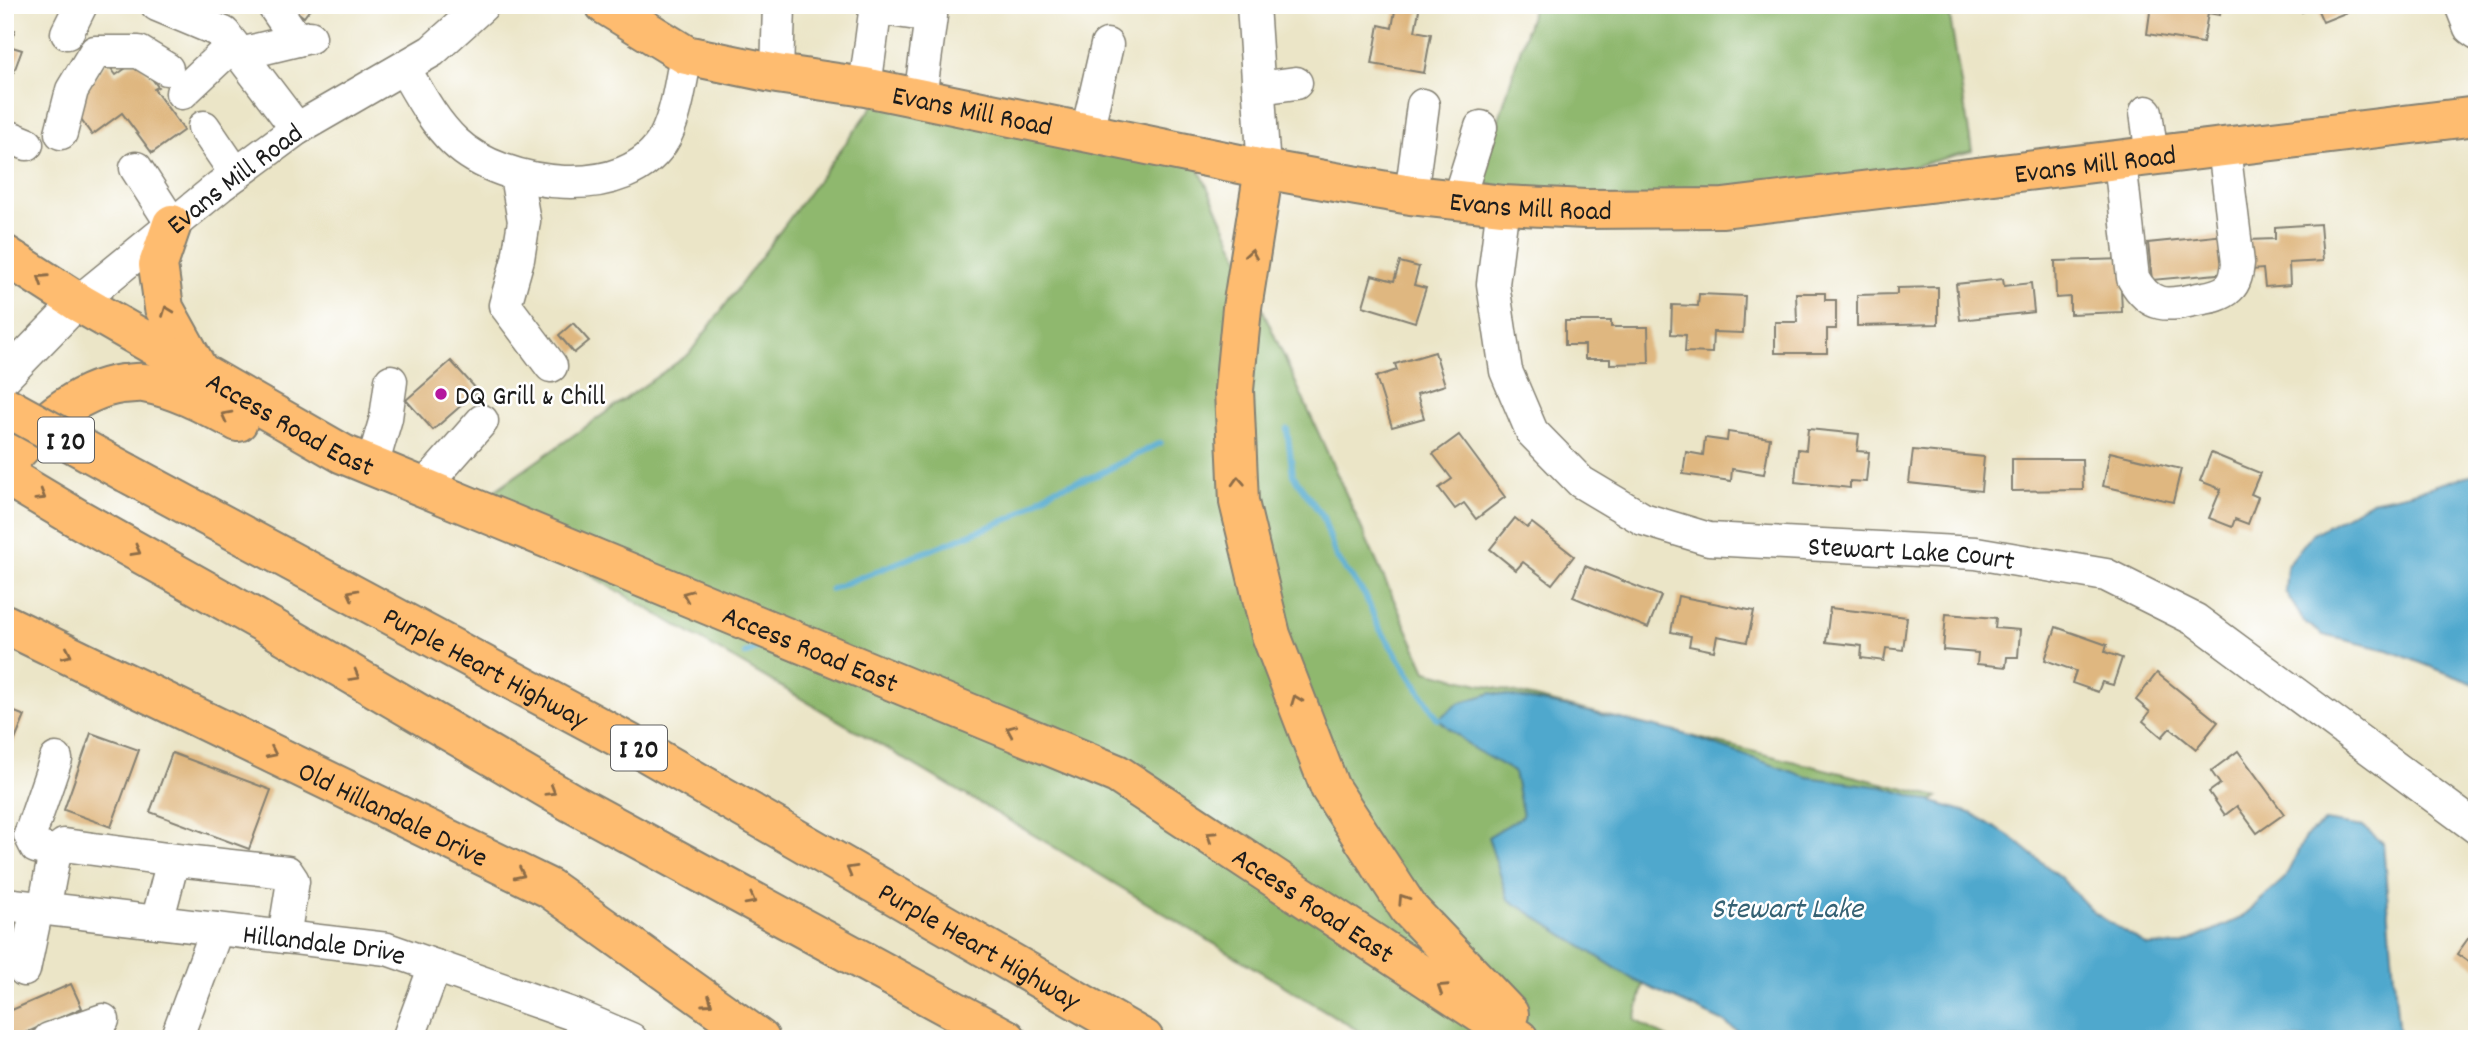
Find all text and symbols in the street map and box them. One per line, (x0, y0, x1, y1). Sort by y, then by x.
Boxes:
street label: Evans Mill Road (888, 78, 1055, 150)
street label: Evans Mill Road (160, 116, 313, 247)
street label: Evans Mill Road (2012, 138, 2179, 197)
street label: Evans Mill Road (1447, 184, 1612, 234)
one-way arrow (1243, 248, 1258, 260)
one-way arrow (36, 274, 49, 287)
one-way arrow (161, 305, 175, 318)
street label: Access Road East (197, 364, 379, 490)
place label: DQ Grill & Chill (455, 379, 606, 419)
marker: DQ Grill & Chill (433, 386, 449, 402)
one-way arrow (221, 410, 233, 424)
road number: I 20 (38, 418, 94, 462)
one-way arrow (1231, 475, 1246, 486)
one-way arrow (33, 488, 46, 501)
street label: Stewart Lake Court (1807, 529, 2017, 584)
one-way arrow (129, 543, 142, 556)
one-way arrow (347, 589, 359, 602)
one-way arrow (682, 590, 694, 604)
street label: Access Road East (715, 598, 903, 706)
street label: Purple Heart Highway (374, 599, 594, 742)
one-way arrow (60, 645, 72, 659)
one-way arrow (348, 668, 361, 681)
one-way arrow (1290, 694, 1304, 706)
one-way arrow (1005, 724, 1017, 738)
road number: I 20 (611, 726, 667, 770)
one-way arrow (265, 744, 277, 758)
street label: Old Hillandale Drive (290, 754, 493, 880)
one-way arrow (544, 783, 557, 796)
one-way arrow (1206, 831, 1219, 844)
street label: Access Road East (1222, 840, 1400, 976)
one-way arrow (846, 865, 858, 878)
one-way arrow (513, 866, 525, 880)
street label: Purple Heart Highway (869, 875, 1087, 1023)
water label: Stewart Lake (1711, 890, 1865, 933)
one-way arrow (744, 892, 756, 906)
one-way arrow (1398, 894, 1411, 907)
street label: Hillandale Drive (240, 917, 411, 979)
one-way arrow (1436, 983, 1449, 996)
one-way arrow (700, 994, 713, 1006)

